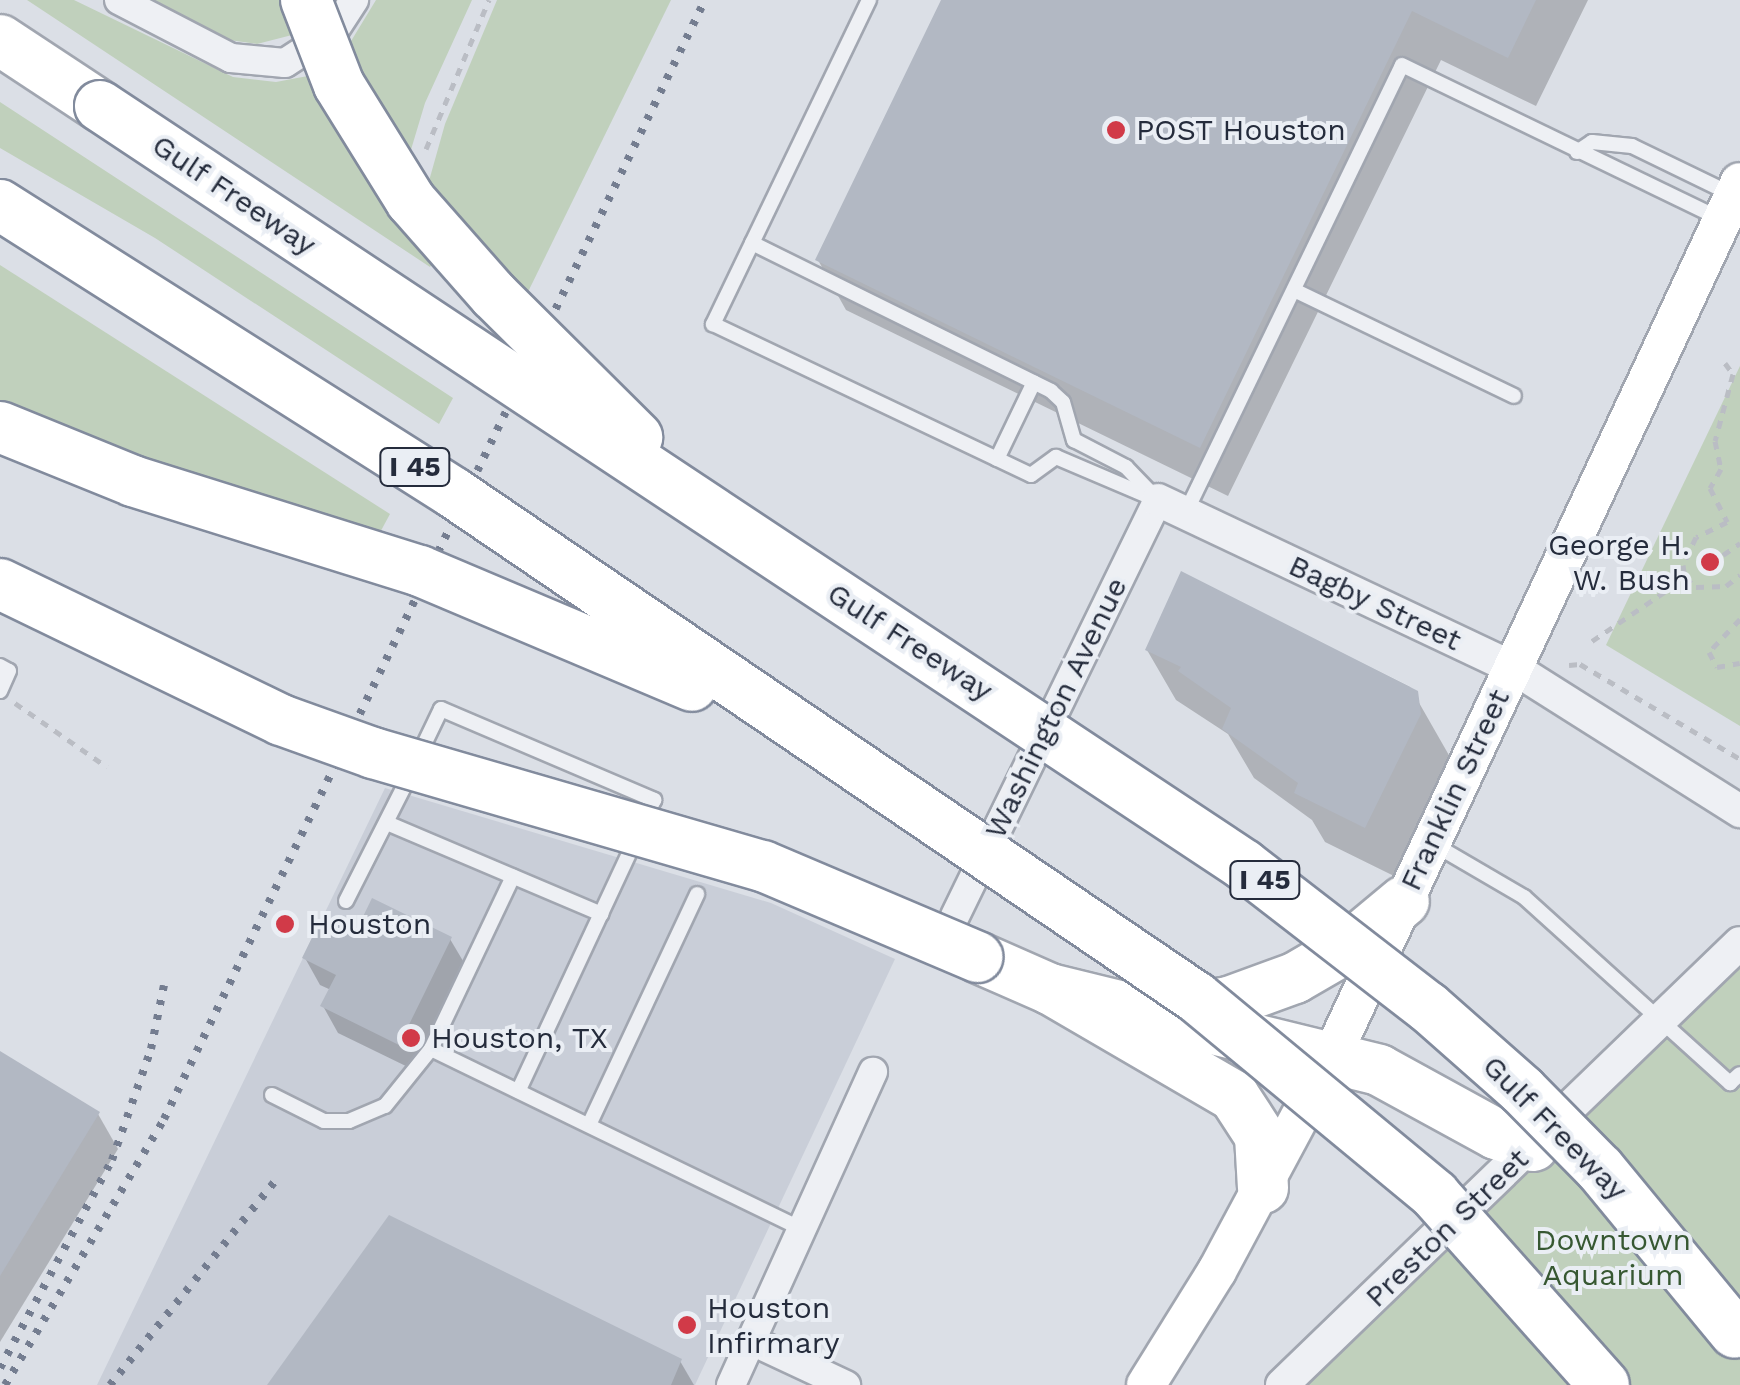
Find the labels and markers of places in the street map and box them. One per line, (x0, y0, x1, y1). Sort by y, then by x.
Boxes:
place label: POST Houston (1136, 112, 1347, 148)
marker: POST Houston (1105, 119, 1127, 141)
place label: George H. W. Bush (1548, 527, 1690, 598)
marker: George H. W. Bush (1699, 551, 1721, 573)
place label: Houston (308, 906, 431, 942)
marker: Houston (272, 911, 298, 937)
place label: Houston, TX (431, 1020, 609, 1056)
marker: Houston, TX (400, 1027, 422, 1049)
place label: Houston Infirmary (707, 1290, 839, 1360)
marker: Houston Infirmary (676, 1314, 698, 1336)

